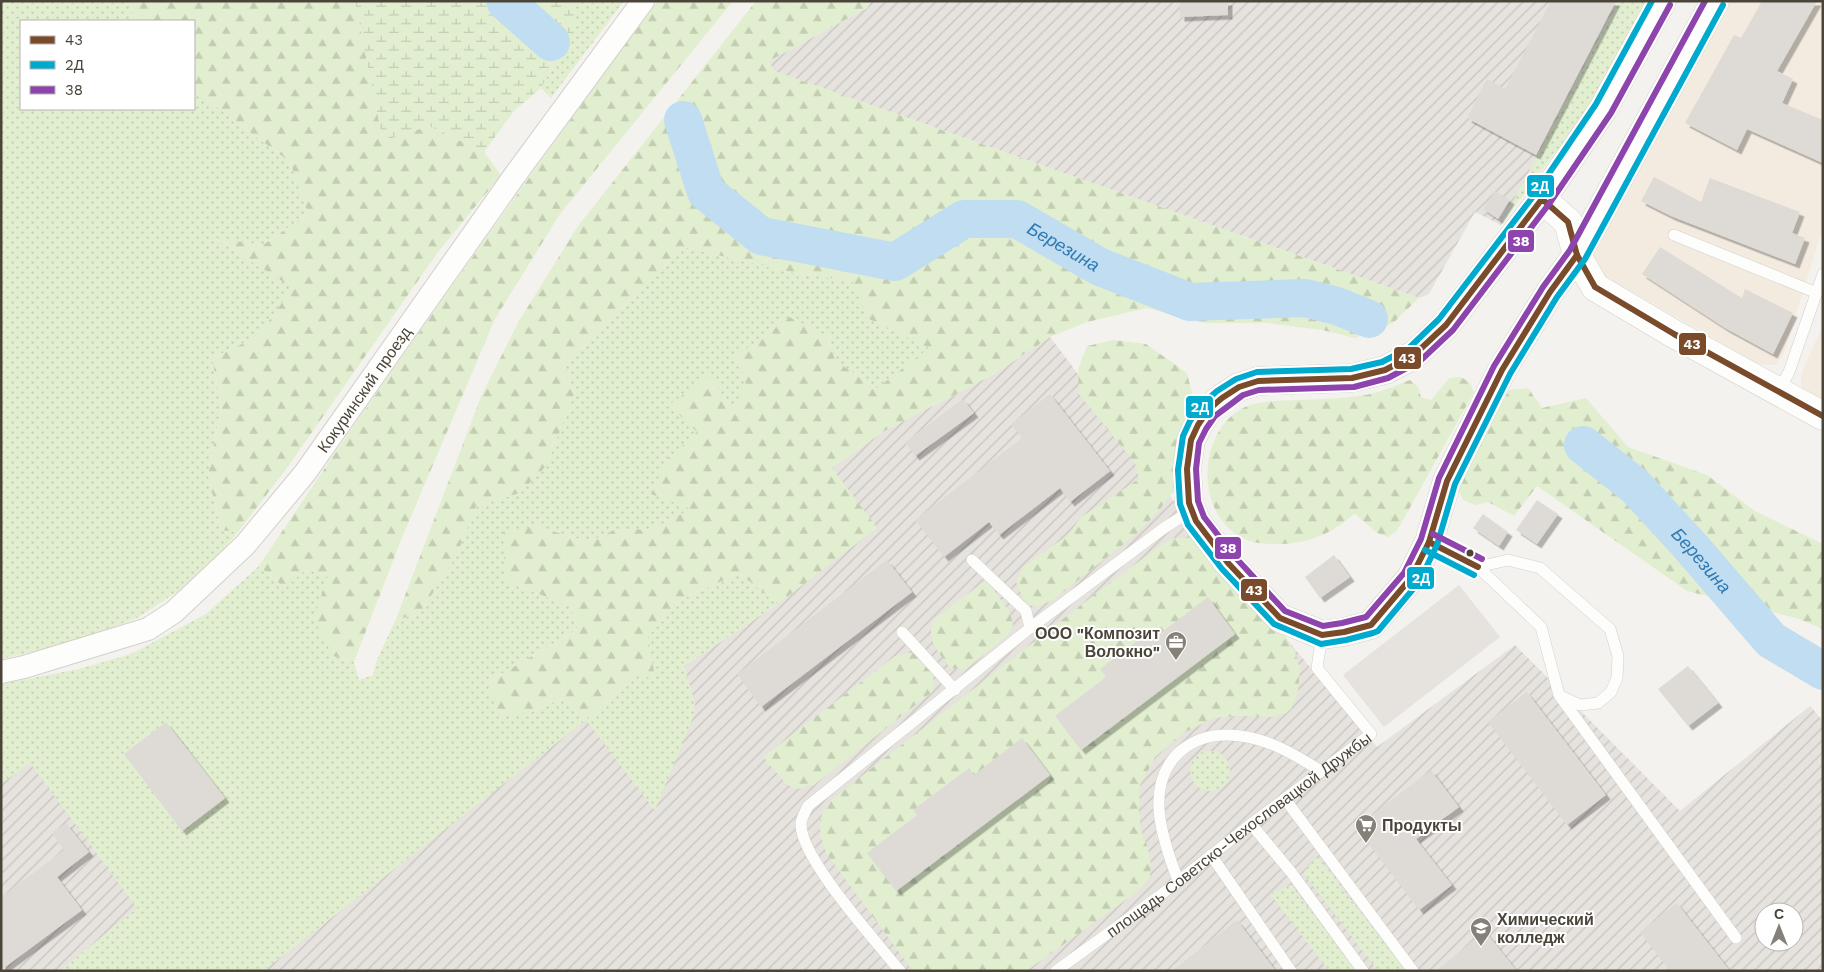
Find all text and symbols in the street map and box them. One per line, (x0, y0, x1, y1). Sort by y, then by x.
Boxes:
legend (20, 20, 195, 110)
text: 43 (65, 31, 83, 49)
text: 2Д (65, 56, 84, 74)
text: 38 (65, 81, 83, 99)
line badge: 2Д (1526, 174, 1555, 198)
text: 2Д (1531, 178, 1549, 194)
water label: Березина (1024, 217, 1104, 275)
line badge: 38 (1507, 229, 1535, 253)
text: 38 (1512, 233, 1530, 249)
street label: Кокуринский проезд (313, 322, 415, 456)
line badge: 43 (1678, 332, 1707, 356)
text: 43 (1683, 336, 1701, 352)
line badge: 43 (1393, 346, 1422, 370)
text: 43 (1398, 350, 1416, 366)
line badge: 2Д (1185, 395, 1214, 419)
text: 2Д (1191, 399, 1209, 415)
water label: Березина (1668, 523, 1736, 597)
line badge: 38 (1214, 536, 1242, 560)
text: 38 (1219, 540, 1237, 556)
unlabelled marker (1465, 548, 1475, 558)
line badge: 2Д (1406, 566, 1435, 590)
text: 2Д (1412, 570, 1430, 586)
line badge: 43 (1240, 578, 1268, 602)
text: 43 (1245, 582, 1263, 598)
place label: ООО "Композит Волокно" (1035, 624, 1160, 661)
office icon: ООО "Композит Волокно" (1164, 630, 1188, 661)
street label: площадь Советско-Чехословацкой Дружбы (1102, 728, 1375, 941)
supermarket icon: Продукты (1354, 813, 1378, 844)
place label: Продукты (1382, 816, 1462, 835)
north arrow (1754, 902, 1804, 952)
text: С (1774, 906, 1784, 922)
place label: Химический колледж (1497, 910, 1594, 947)
school or university icon: Химический колледж (1469, 916, 1493, 947)

